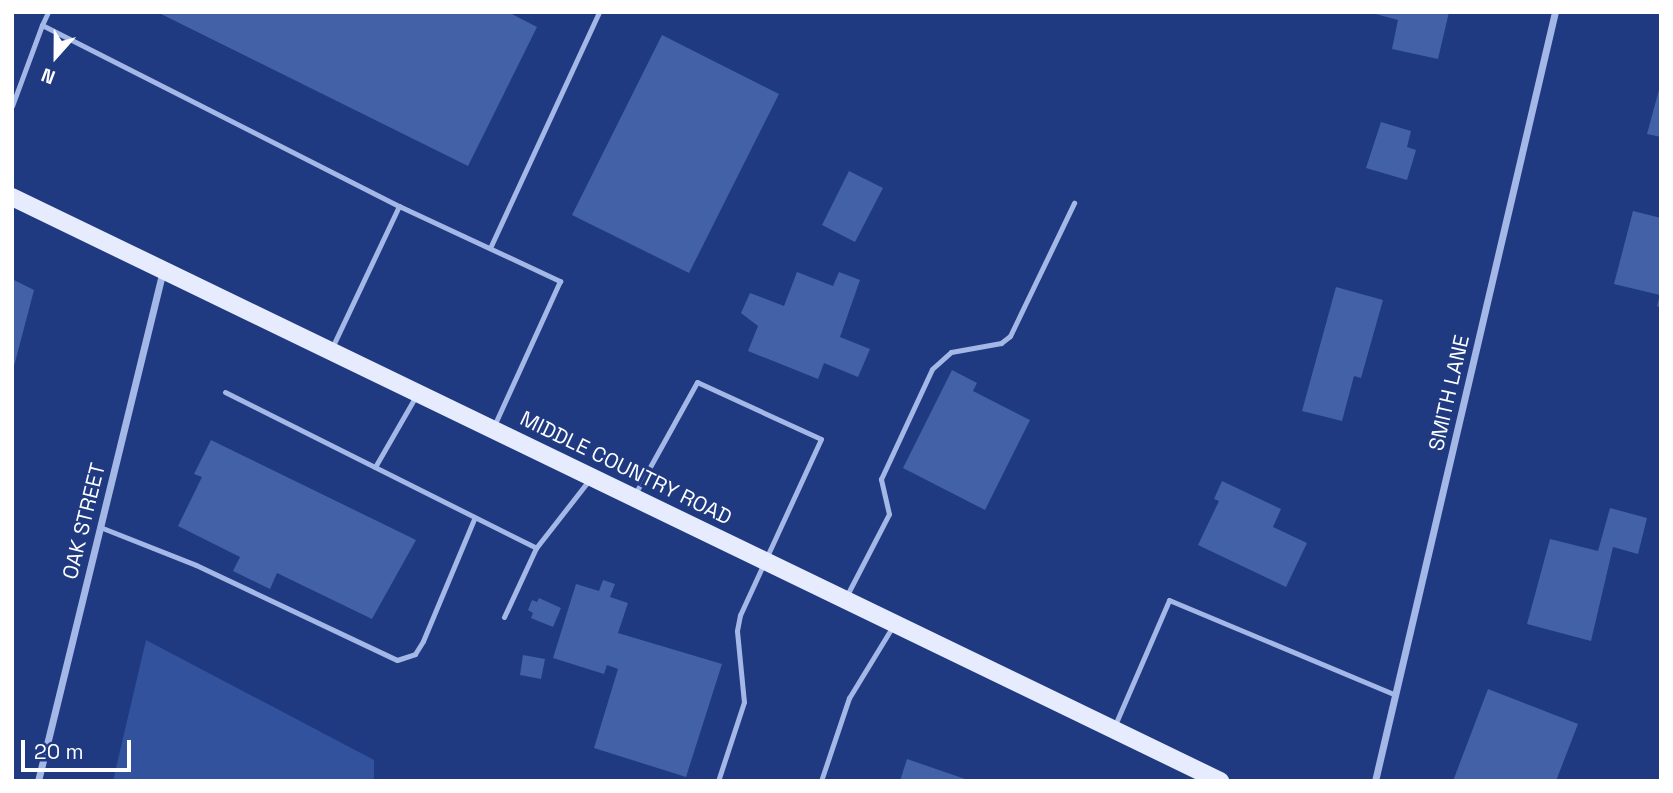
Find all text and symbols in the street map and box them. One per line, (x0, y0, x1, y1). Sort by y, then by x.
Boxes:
north arrow (21, 21, 91, 91)
text: N (38, 62, 59, 90)
street label: SMITH LANE (1423, 333, 1475, 453)
street label: MIDDLE COUNTRY ROAD (516, 406, 736, 530)
street label: OAK STREET (57, 460, 111, 582)
scale bar (24, 726, 135, 770)
text: 20 m (34, 738, 84, 765)

